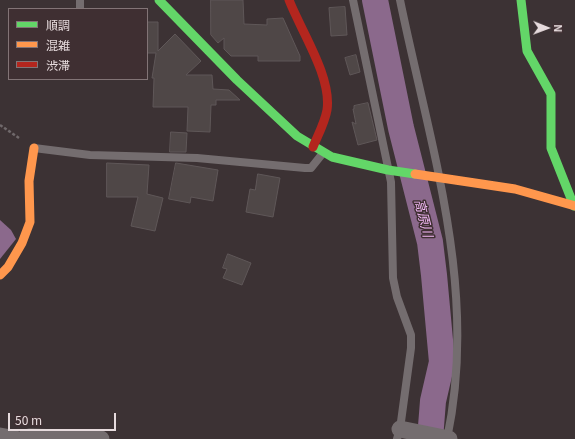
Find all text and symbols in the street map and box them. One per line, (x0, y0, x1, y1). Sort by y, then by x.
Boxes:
legend (8, 8, 148, 80)
north arrow (527, 8, 567, 48)
text: 順調 (46, 16, 70, 33)
text: N (551, 24, 567, 32)
text: 混雑 (46, 36, 70, 53)
text: 渋滞 (46, 56, 70, 73)
water label: 高原川 (412, 197, 436, 239)
scale bar (10, 405, 118, 431)
text: 50 m (15, 411, 42, 428)

